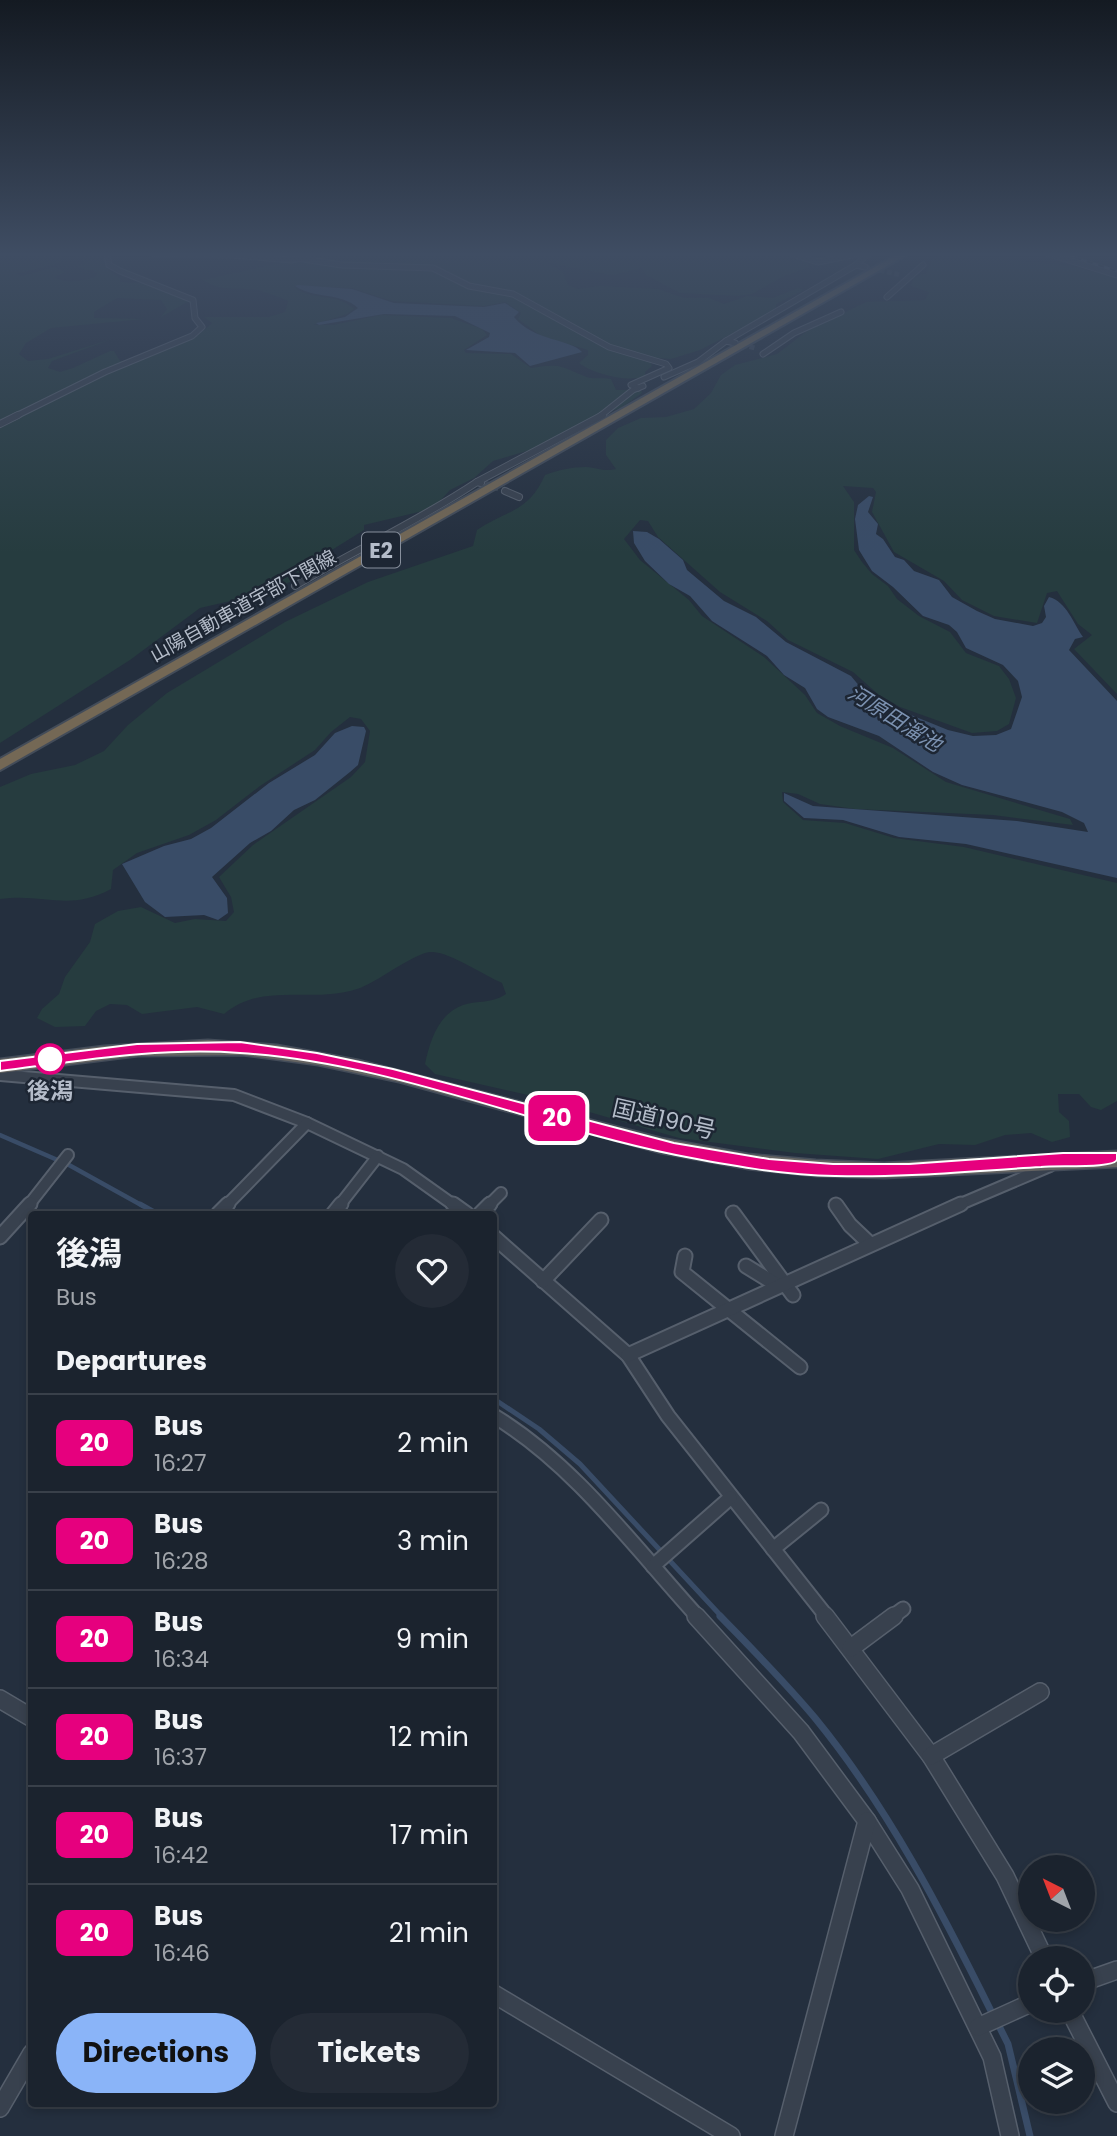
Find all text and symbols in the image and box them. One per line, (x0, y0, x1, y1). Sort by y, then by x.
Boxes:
road number: E2 (362, 532, 400, 568)
street label: 山陽自動車道宇部下関線 (145, 544, 341, 668)
water label: 河原田溜池 (843, 678, 949, 759)
marker: 後潟 (35, 1044, 65, 1074)
place label: 後潟 (27, 1075, 73, 1107)
street label: 国道190号 (609, 1092, 719, 1146)
line badge: 20 (526, 1095, 588, 1141)
text: 20 (542, 1101, 572, 1134)
text: 後潟 (56, 1230, 122, 1277)
button: heart (395, 1234, 469, 1308)
text: Bus (56, 1281, 97, 1313)
text: Departures (56, 1343, 207, 1379)
text: Bus (154, 1408, 203, 1444)
text: 2 min (397, 1425, 469, 1461)
text: 20 (80, 1426, 109, 1459)
text: 16:27 (154, 1447, 207, 1479)
text: Bus (154, 1506, 203, 1542)
text: 3 min (397, 1523, 469, 1559)
text: 20 (80, 1524, 109, 1557)
text: 16:28 (154, 1545, 209, 1577)
text: Bus (154, 1604, 203, 1640)
text: 9 min (396, 1621, 469, 1657)
text: 20 (80, 1622, 109, 1655)
text: 16:34 (154, 1643, 209, 1675)
text: Bus (154, 1702, 203, 1738)
text: 12 min (389, 1719, 469, 1755)
text: 20 (80, 1720, 109, 1753)
text: 16:37 (154, 1741, 207, 1773)
text: Bus (154, 1800, 203, 1836)
text: 17 min (390, 1817, 469, 1853)
text: 20 (80, 1818, 109, 1851)
text: 16:42 (154, 1839, 209, 1871)
north arrow (1018, 1855, 1096, 1932)
map controls (1018, 1855, 1095, 2114)
text: Bus (154, 1898, 203, 1934)
text: 21 min (389, 1915, 469, 1951)
text: 20 (80, 1916, 109, 1949)
text: 16:46 (154, 1937, 210, 1969)
button: locate (1018, 1946, 1095, 2023)
button: Directions (56, 2013, 256, 2093)
button: Tickets (270, 2013, 469, 2093)
button: layers (1018, 2037, 1095, 2114)

